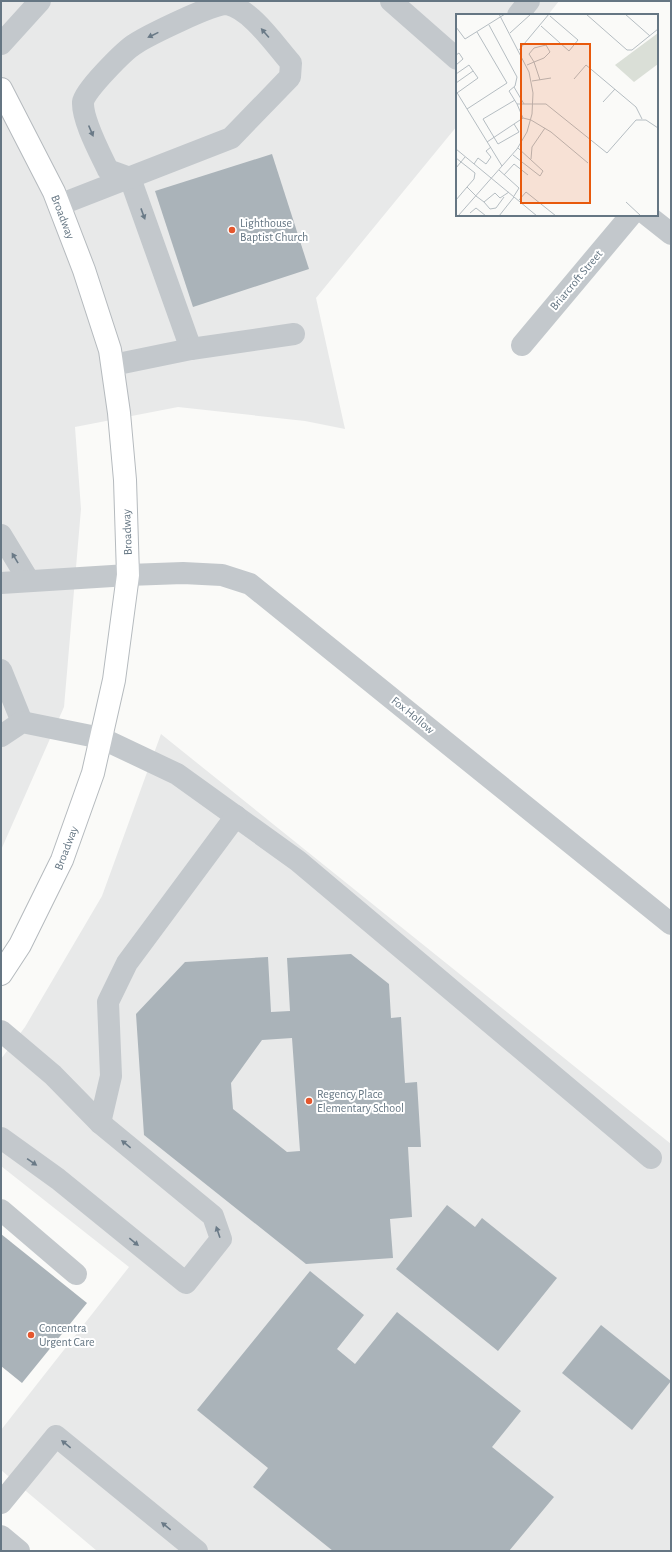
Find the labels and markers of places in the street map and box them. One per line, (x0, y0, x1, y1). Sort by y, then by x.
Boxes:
place label: Lighthouse Baptist Church (240, 217, 308, 243)
marker: Lighthouse Baptist Church (227, 225, 237, 235)
place label: Regency Place Elementary School (317, 1088, 404, 1115)
marker: Regency Place Elementary School (304, 1096, 314, 1106)
place label: Concentra Urgent Care (39, 1322, 95, 1348)
marker: Concentra Urgent Care (26, 1330, 36, 1340)

